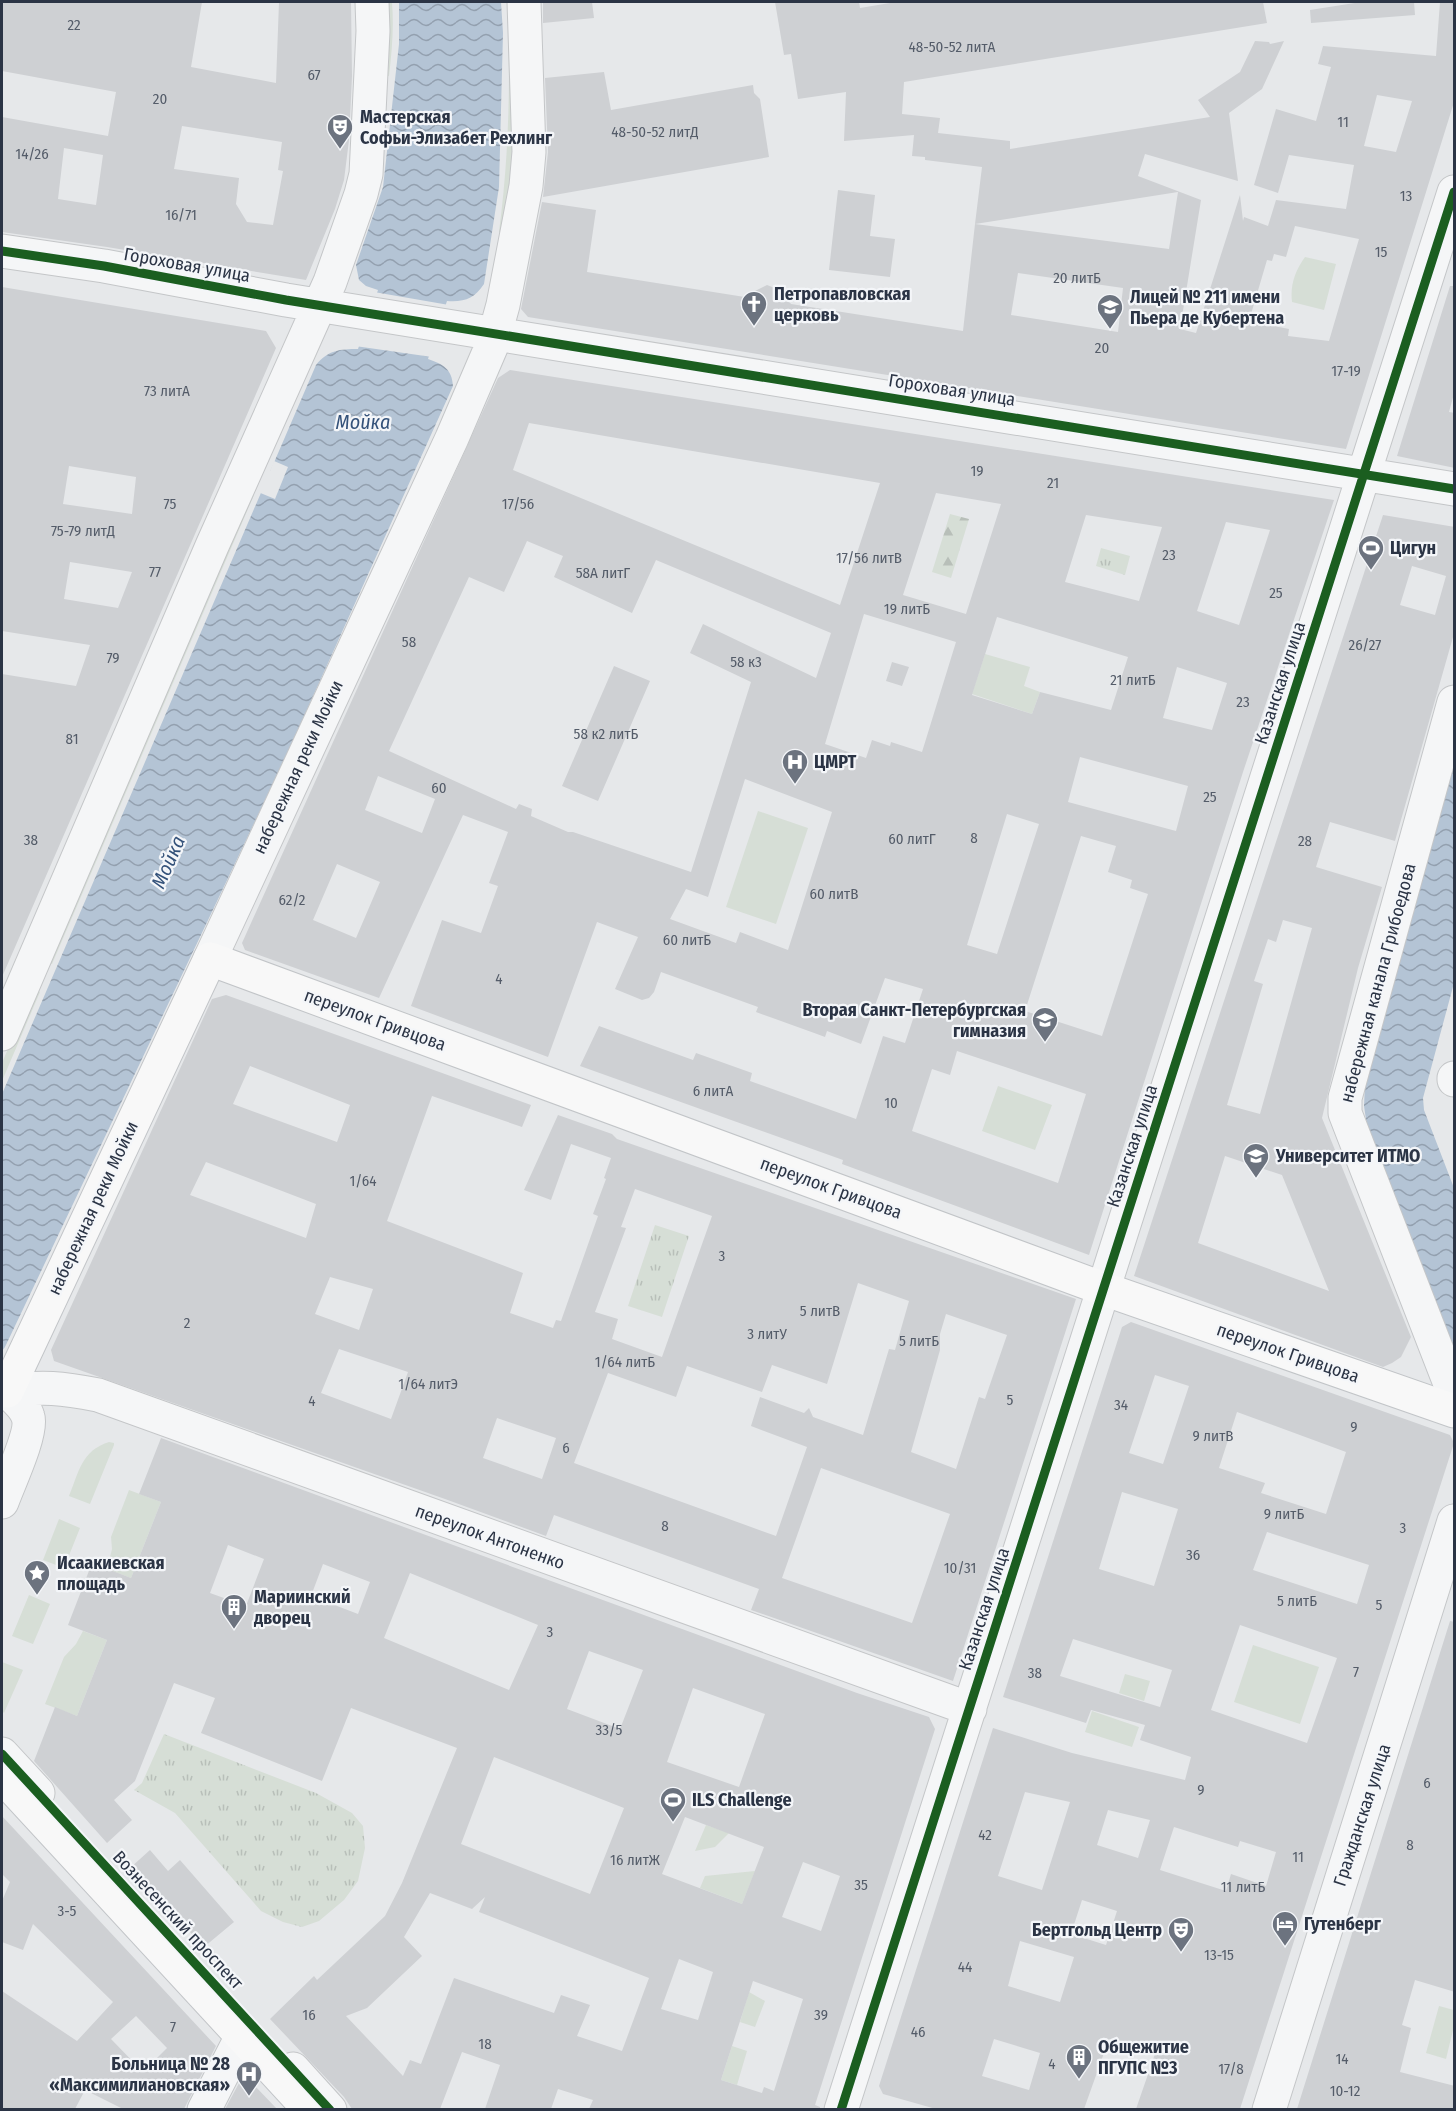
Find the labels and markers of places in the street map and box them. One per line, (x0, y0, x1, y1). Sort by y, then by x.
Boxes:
place label: Мастерская Софьи-Элизабет Рехлинг (360, 106, 553, 149)
theatre icon: Мастерская Софьи-Элизабет Рехлинг (325, 112, 355, 150)
place label: Петропавловская церковь (774, 283, 911, 326)
place label: Лицей № 211 имени Пьера де Кубертена (1130, 286, 1284, 329)
church icon: Петропавловская церковь (739, 289, 769, 327)
school or university icon: Лицей № 211 имени Пьера де Кубертена (1095, 292, 1125, 330)
sports icon: Цигун (1356, 533, 1386, 571)
place label: Цигун (1390, 537, 1436, 559)
hospital icon: ЦМРТ (780, 747, 810, 785)
place label: ЦМРТ (814, 751, 857, 773)
place label: Вторая Санкт-Петербургская гимназия (802, 999, 1026, 1042)
school or university icon: Вторая Санкт-Петербургская гимназия (1030, 1005, 1060, 1043)
school or university icon: Университет ИТМО (1241, 1141, 1271, 1179)
place label: Университет ИТМО (1275, 1145, 1420, 1167)
place label: Исаакиевская площадь (57, 1552, 165, 1595)
place icon: Исаакиевская площадь (22, 1558, 52, 1596)
place label: Мариинский дворец (253, 1586, 351, 1629)
building icon: Мариинский дворец (219, 1592, 249, 1630)
sports icon: ILS Challenge (658, 1785, 688, 1823)
place label: ILS Challenge (692, 1789, 792, 1811)
hotel icon: Гутенберг (1270, 1909, 1300, 1947)
place label: Гутенберг (1304, 1913, 1382, 1935)
theatre icon: Бертгольд Центр (1166, 1915, 1196, 1953)
place label: Бертгольд Центр (1032, 1919, 1162, 1941)
place label: Общежитие ПГУПС №3 (1098, 2036, 1189, 2079)
building icon: Общежитие ПГУПС №3 (1064, 2042, 1094, 2080)
place label: Больница № 28 «Максимилиановская» (49, 2053, 230, 2096)
hospital icon: Больница № 28 «Максимилиановская» (234, 2059, 264, 2097)

